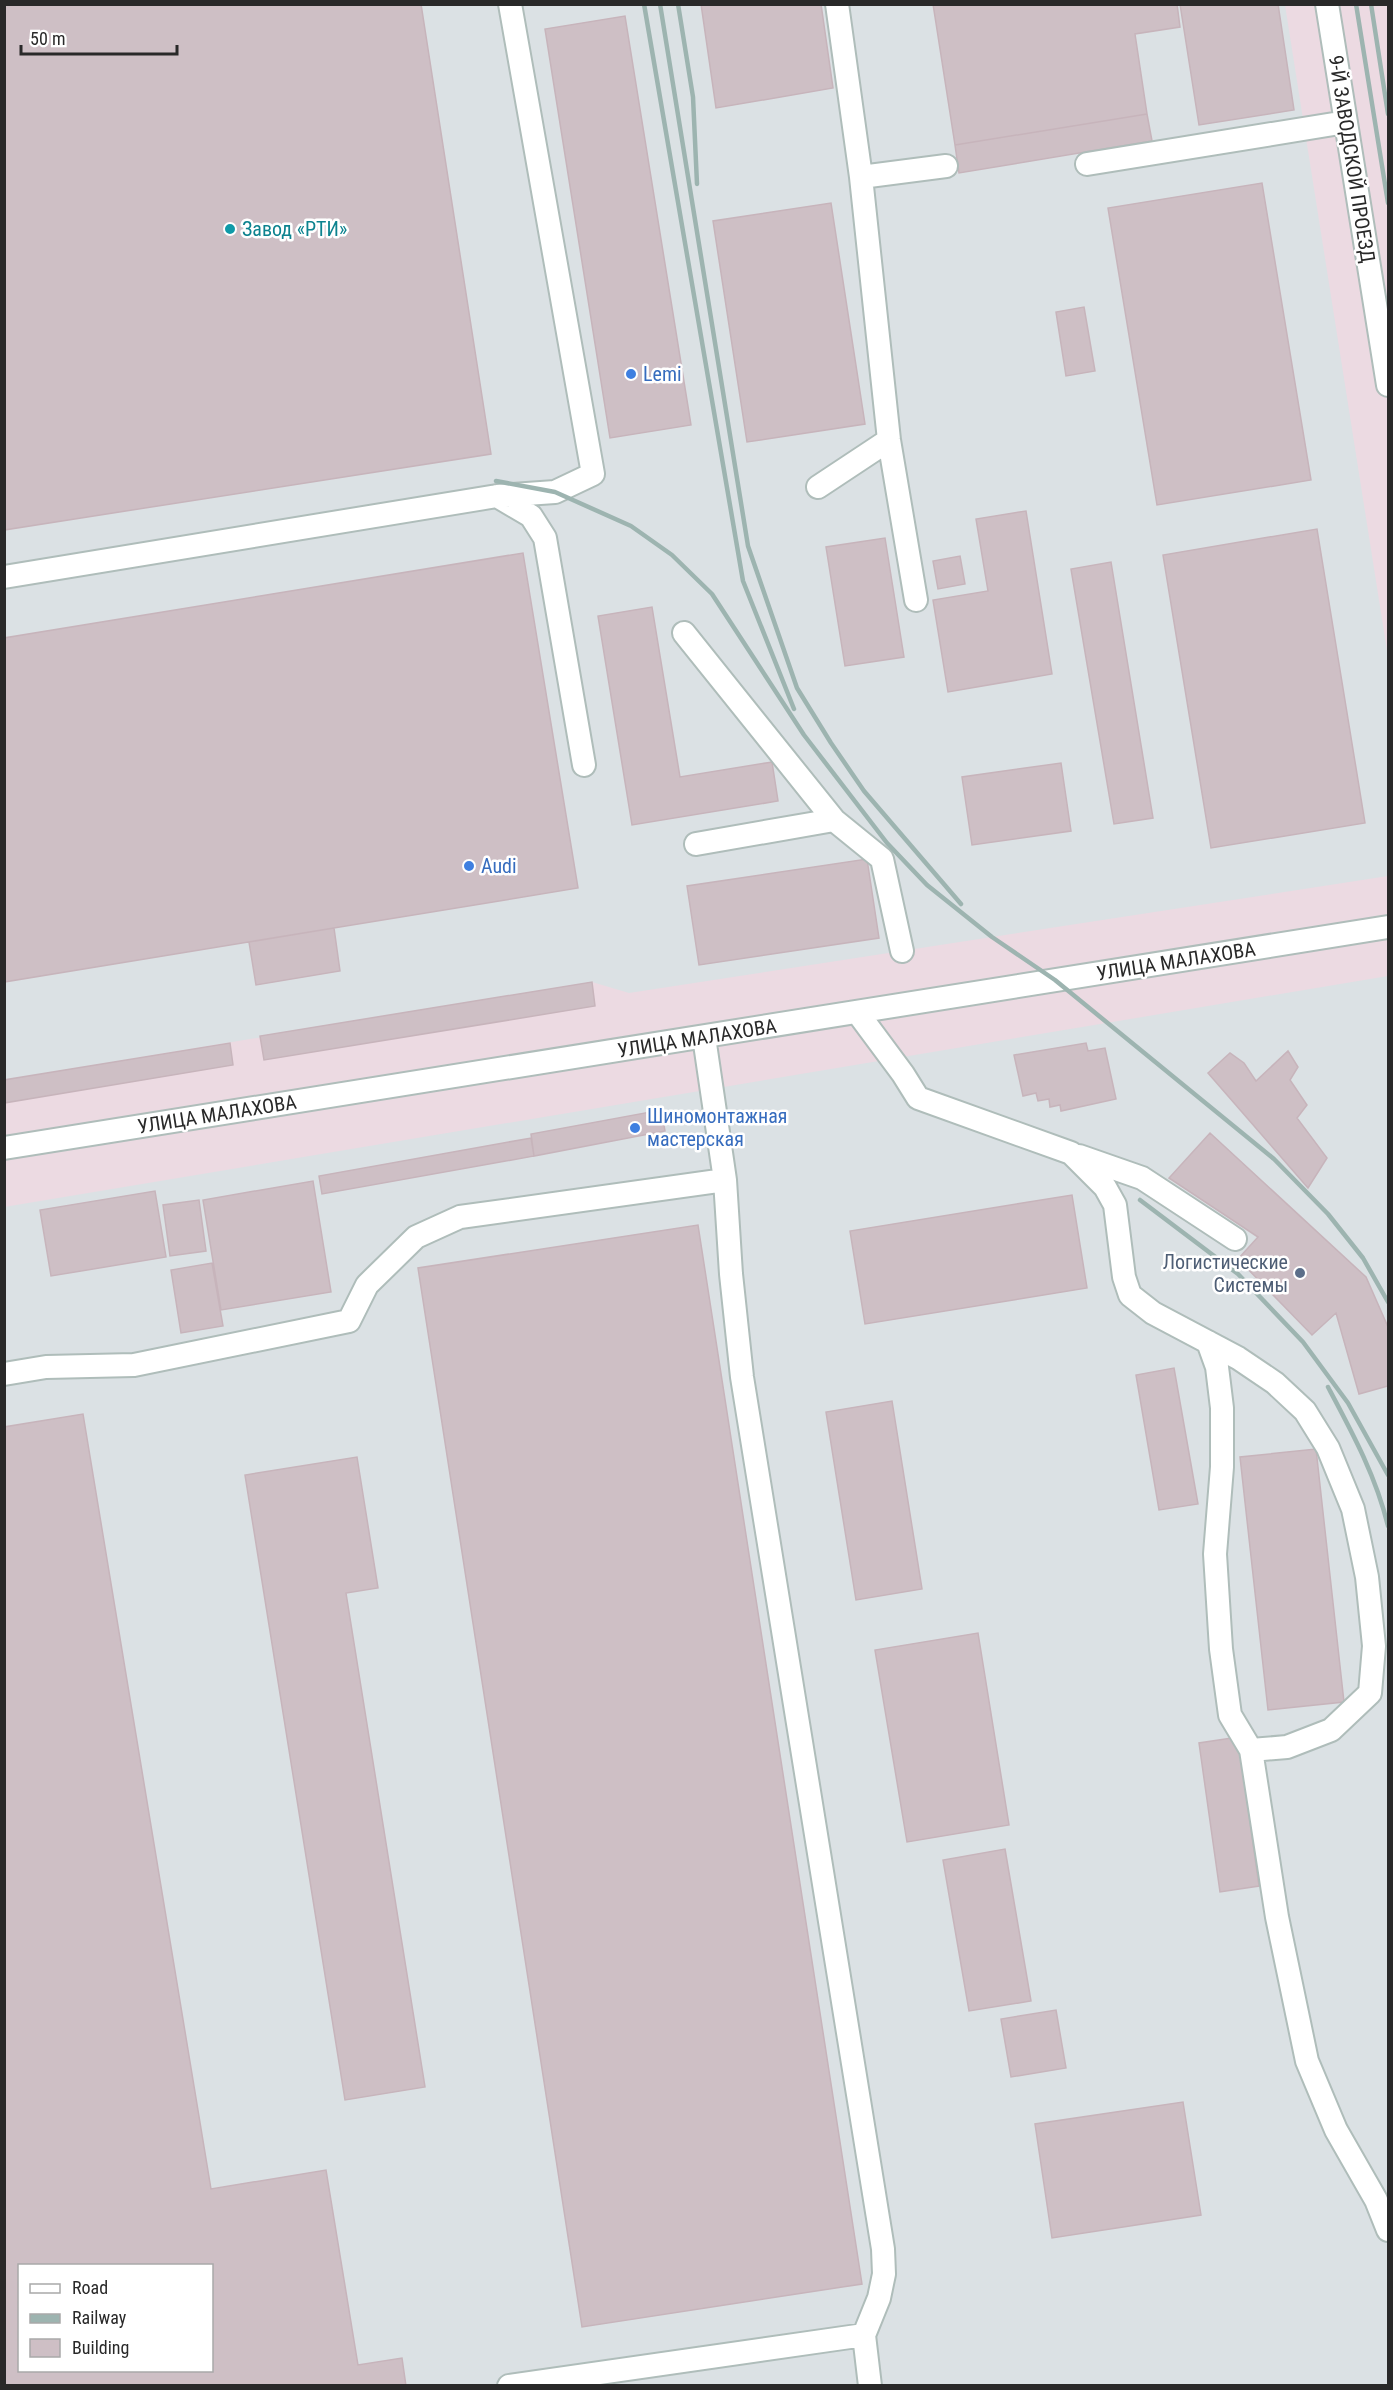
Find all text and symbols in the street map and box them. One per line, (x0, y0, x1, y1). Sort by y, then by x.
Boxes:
scale bar (21, 18, 177, 56)
text: 50 m (30, 28, 65, 49)
street label: 9-Й ЗАВОДСКОЙ ПРОЕЗД (1324, 54, 1380, 264)
place label: Завод «РТИ» (242, 217, 347, 241)
marker: Завод «РТИ» (223, 222, 237, 236)
place label: Lemi (643, 362, 682, 386)
marker: Lemi (624, 367, 638, 381)
place label: Audi (481, 854, 517, 878)
marker: Audi (462, 859, 476, 873)
street label: УЛИЦА МАЛАХОВА (1095, 937, 1258, 985)
street label: УЛИЦА МАЛАХОВА (616, 1014, 779, 1062)
street label: УЛИЦА МАЛАХОВА (136, 1090, 299, 1138)
place label: Шиномонтажная мастерская (647, 1104, 787, 1151)
marker: Шиномонтажная мастерская (628, 1121, 642, 1135)
place label: Логистические Системы (1163, 1250, 1288, 1297)
marker: Логистические Системы (1293, 1266, 1307, 1280)
legend (18, 2264, 213, 2372)
text: Road (72, 2277, 108, 2298)
text: Railway (72, 2307, 127, 2328)
text: Building (72, 2337, 129, 2358)

